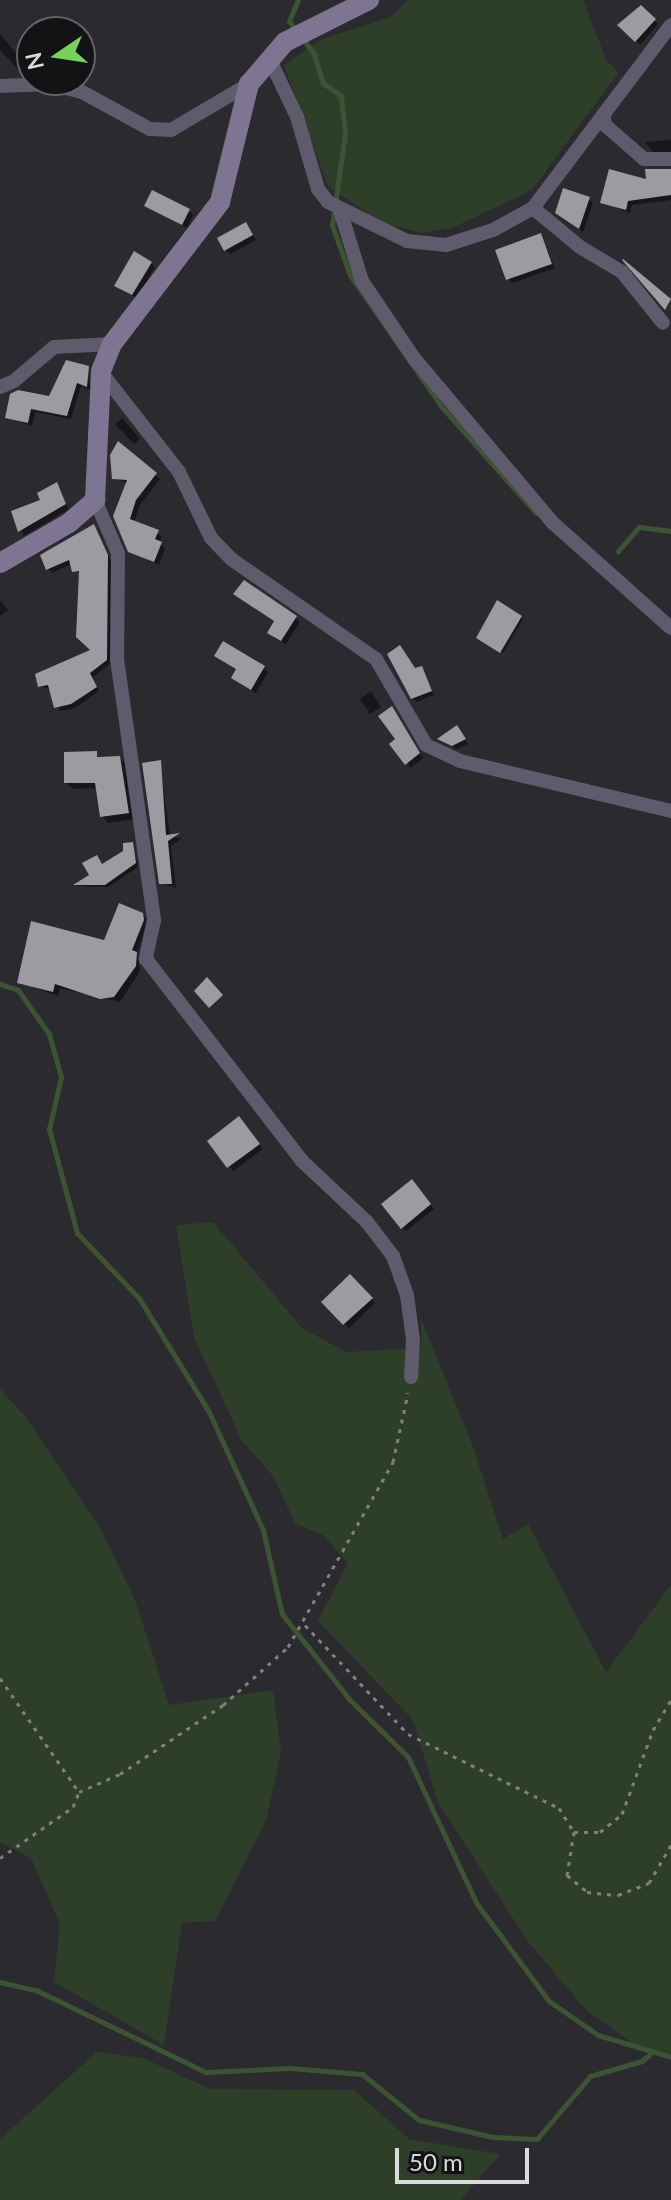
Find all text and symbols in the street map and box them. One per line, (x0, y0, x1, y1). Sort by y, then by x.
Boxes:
north arrow (16, 16, 96, 96)
text: N (19, 50, 49, 72)
scale bar (399, 2132, 533, 2182)
text: 50 m (409, 2147, 463, 2176)

